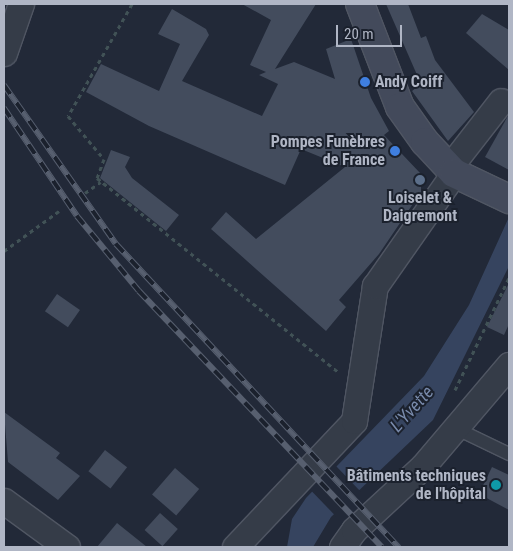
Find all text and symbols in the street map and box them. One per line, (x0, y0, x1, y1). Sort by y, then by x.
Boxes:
scale bar (338, 15, 404, 47)
text: 20 m (344, 25, 374, 43)
place label: Andy Coiff (375, 72, 442, 92)
marker: Andy Coiff (359, 76, 371, 88)
place label: Pompes Funèbres de France (271, 132, 385, 170)
marker: Pompes Funèbres de France (389, 145, 401, 157)
marker: Loiselet & Daigremont (414, 174, 426, 186)
place label: Loiselet & Daigremont (383, 188, 457, 226)
water label: L'Yvette (386, 382, 438, 436)
place label: Bâtiments techniques de l'hôpital (347, 466, 486, 504)
marker: Bâtiments techniques de l'hôpital (490, 479, 502, 491)

